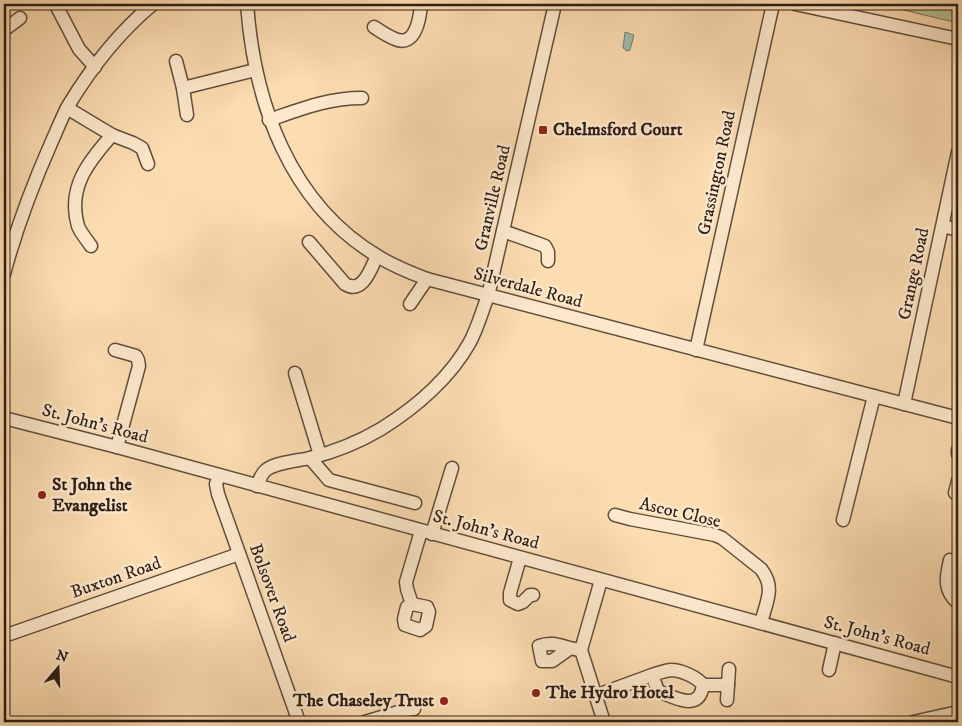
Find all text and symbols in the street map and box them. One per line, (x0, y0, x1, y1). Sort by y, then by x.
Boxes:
street label: Grassington Road (693, 109, 741, 237)
place label: Chelmsford Court (553, 119, 683, 141)
marker: Chelmsford Court (537, 124, 549, 136)
street label: Granville Road (470, 143, 516, 253)
street label: Grange Road (894, 226, 935, 322)
street label: Silverdale Road (471, 263, 585, 313)
street label: St. John's Road (39, 399, 151, 449)
place label: St John the Evangelist (52, 474, 132, 517)
marker: St John the Evangelist (36, 489, 48, 501)
street label: Ascot Close (637, 493, 723, 533)
street label: St. John's Road (430, 505, 542, 555)
street label: Bolsover Road (244, 541, 300, 645)
street label: Buxton Road (68, 552, 164, 604)
street label: St. John's Road (821, 611, 933, 661)
north arrow (32, 644, 82, 694)
text: N (54, 646, 71, 667)
place label: The Hydro Hotel (545, 682, 675, 704)
marker: The Hydro Hotel (530, 687, 542, 699)
place label: The Chaseley Trust (292, 690, 434, 712)
marker: The Chaseley Trust (438, 695, 450, 707)

